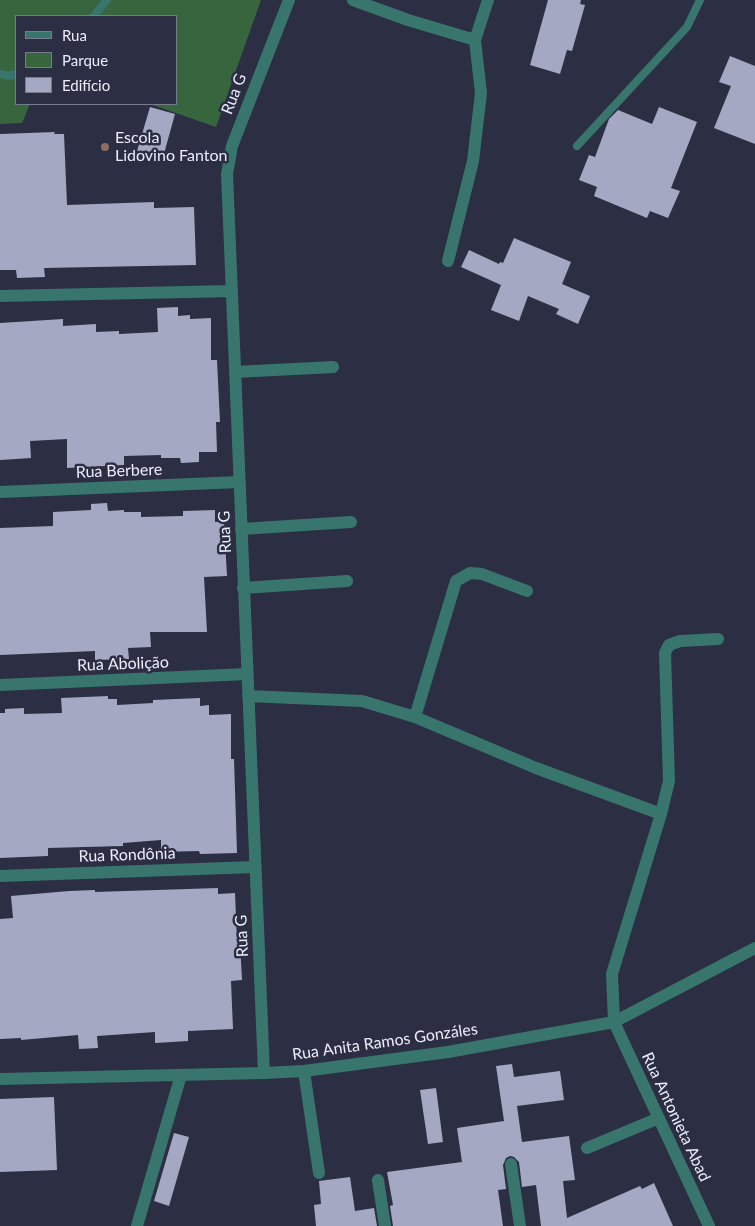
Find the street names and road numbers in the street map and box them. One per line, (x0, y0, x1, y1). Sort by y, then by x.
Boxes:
street label: Rua G (217, 71, 251, 117)
street label: Rua Berbere (75, 460, 163, 482)
street label: Rua G (215, 511, 235, 553)
street label: Rua Abolição (77, 653, 169, 675)
street label: Rua Rondônia (78, 844, 176, 866)
street label: Rua G (232, 915, 252, 957)
street label: Rua Anita Ramos Gonzáles (291, 1019, 479, 1065)
street label: Rua Antonieta Abad (638, 1049, 714, 1185)

